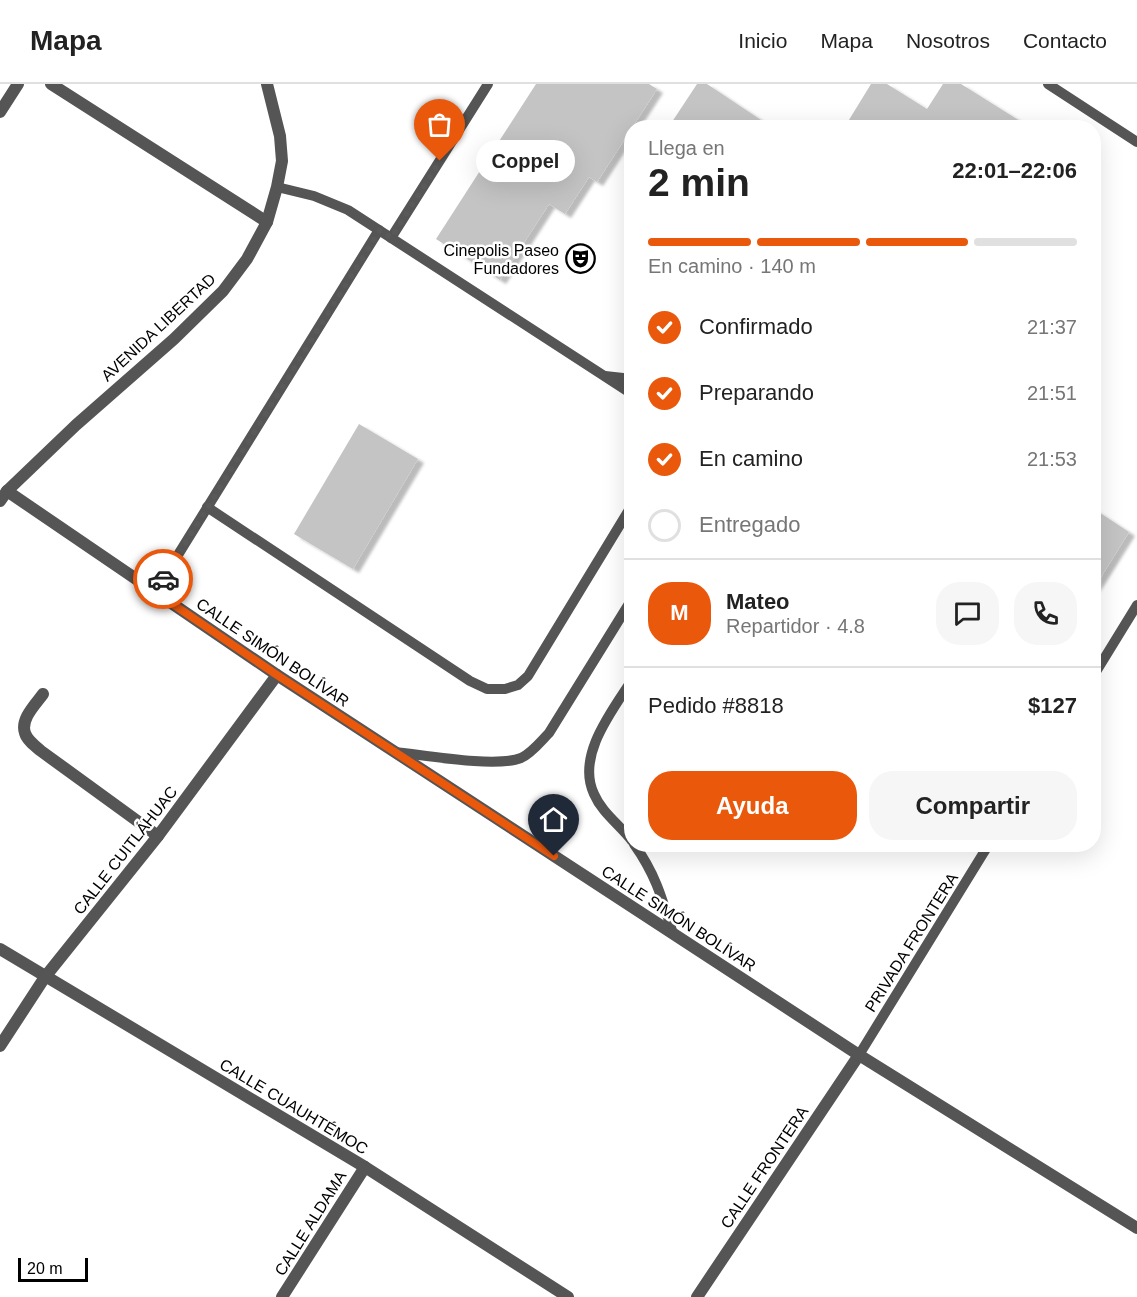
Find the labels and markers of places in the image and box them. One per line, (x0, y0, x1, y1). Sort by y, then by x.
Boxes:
pin (414, 99, 465, 161)
callout: Coppel (476, 140, 575, 182)
place label: Cinepolis Paseo Fundadores (443, 242, 559, 277)
theatre icon: Cinepolis Paseo Fundadores (564, 243, 596, 275)
pin (528, 794, 579, 856)

